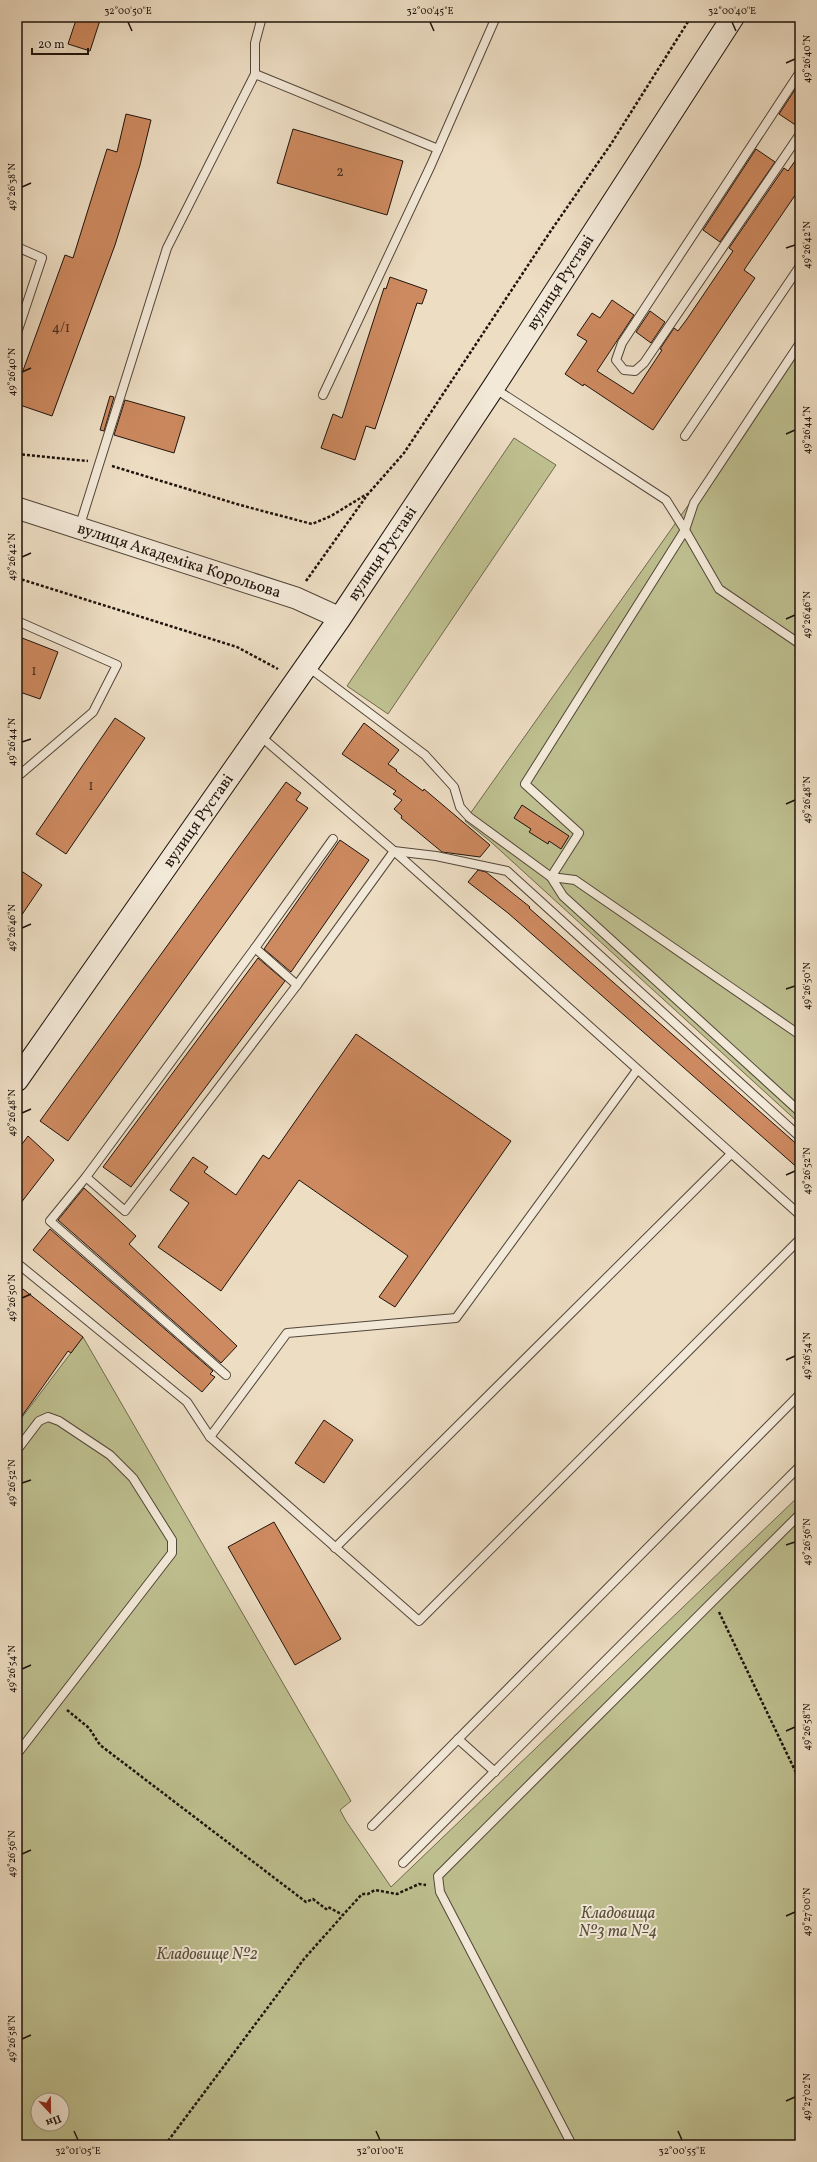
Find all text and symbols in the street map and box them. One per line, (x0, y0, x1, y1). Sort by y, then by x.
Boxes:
text: 32°00'50"E (104, 4, 152, 18)
text: 32°00'45"E (407, 4, 453, 18)
text: 32°00'40"E (708, 4, 756, 18)
scale bar (32, 30, 88, 56)
text: 49°26'40"N (800, 34, 814, 83)
text: 20 m (38, 37, 65, 53)
text: 49°26'38"N (5, 163, 19, 211)
house number: 2 (336, 163, 344, 182)
text: 49°26'42"N (800, 220, 814, 269)
street label: вулиця Руставі (522, 231, 600, 335)
house number: 4/1 (52, 319, 70, 338)
text: 49°26'40"N (5, 347, 19, 396)
text: 49°26'44"N (800, 405, 814, 454)
street label: вулиця Руставі (343, 502, 423, 606)
street label: вулиця Академіка Корольова (74, 518, 284, 604)
text: 49°26'42"N (5, 532, 19, 581)
text: 49°26'46"N (800, 591, 814, 639)
house number: 1 (31, 662, 37, 681)
text: 49°26'44"N (5, 717, 19, 766)
street label: вулиця Руставі (159, 770, 240, 872)
text: 49°26'48"N (800, 776, 814, 824)
house number: 1 (88, 777, 94, 796)
text: 49°26'46"N (5, 904, 19, 952)
text: 49°26'50"N (800, 961, 814, 1010)
text: 49°26'48"N (5, 1089, 19, 1137)
text: 49°26'52"N (800, 1147, 814, 1195)
text: 49°26'50"N (5, 1273, 19, 1322)
text: 49°26'54"N (800, 1331, 814, 1380)
text: 49°26'52"N (5, 1459, 19, 1507)
text: 49°26'56"N (800, 1518, 814, 1566)
text: 49°26'54"N (5, 1644, 19, 1693)
text: 49°26'58"N (800, 1703, 814, 1751)
text: 49°26'56"N (5, 1830, 19, 1878)
text: 49°27'00"N (800, 1887, 814, 1936)
park label: Кладовища №3 та №4 (579, 1903, 657, 1943)
park label: Кладовище №2 (156, 1944, 258, 1966)
text: 49°26'58"N (5, 2015, 19, 2063)
text: 49°27'02"N (800, 2072, 814, 2121)
north arrow (30, 2092, 70, 2132)
text: Пн (43, 2110, 63, 2130)
text: 32°01'05"E (55, 2144, 101, 2158)
text: 32°01'00"E (357, 2144, 403, 2158)
text: 32°00'55"E (659, 2144, 705, 2158)

